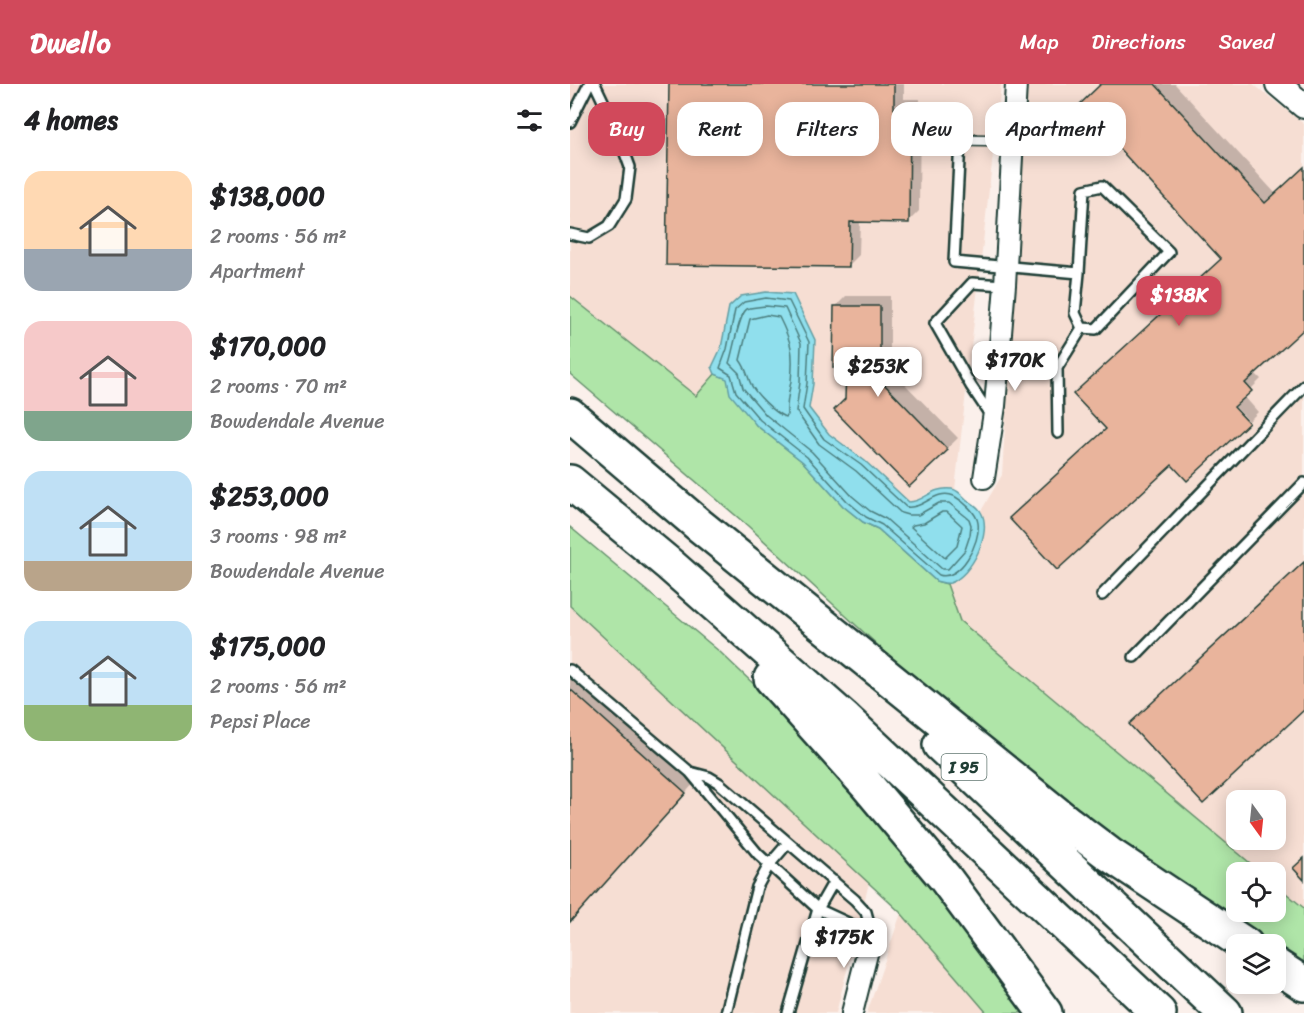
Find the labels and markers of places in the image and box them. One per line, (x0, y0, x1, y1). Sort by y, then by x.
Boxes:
pin: $138K (1137, 276, 1221, 327)
pin: $170K (973, 341, 1057, 392)
pin: $253K (836, 347, 920, 398)
pin: $175K (802, 918, 886, 969)

